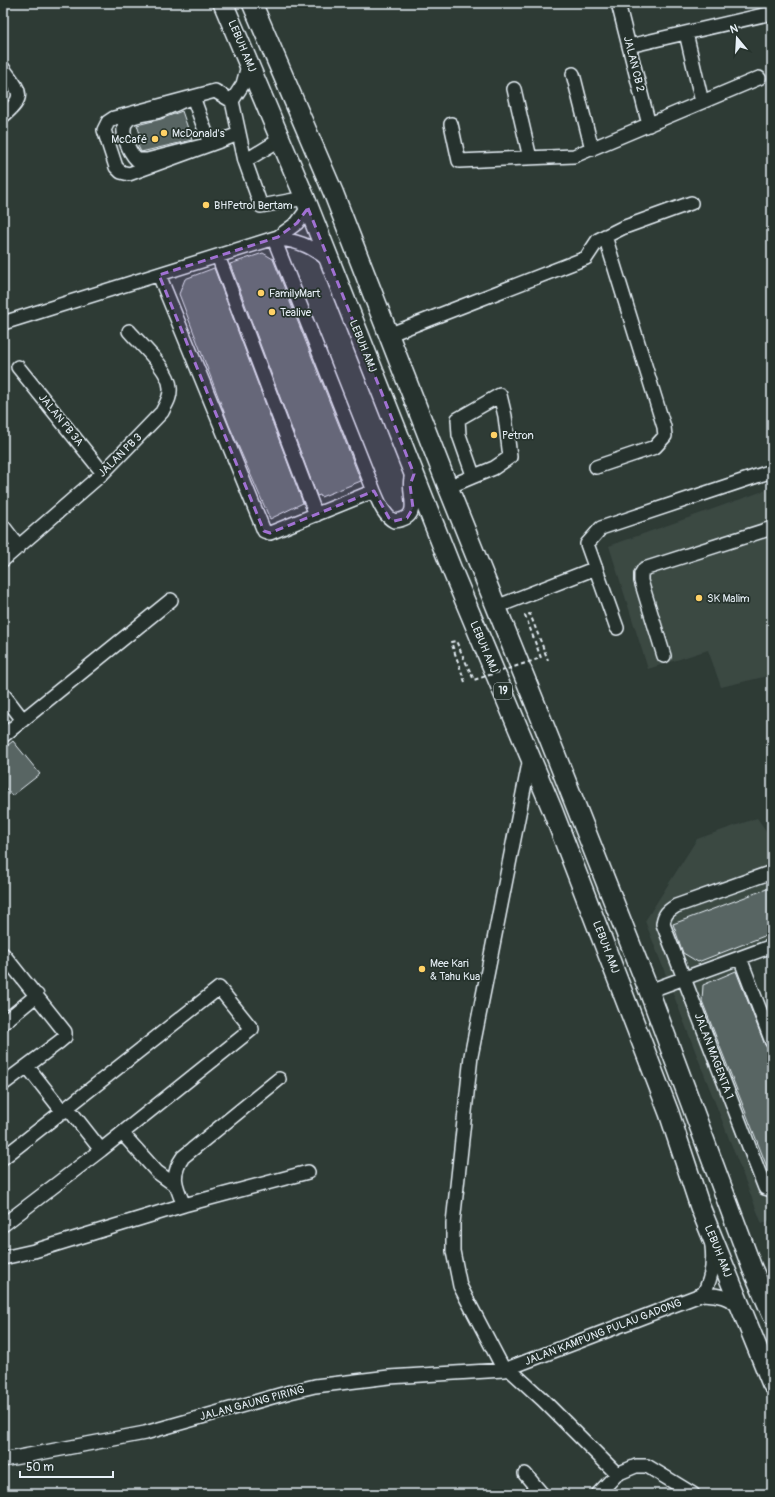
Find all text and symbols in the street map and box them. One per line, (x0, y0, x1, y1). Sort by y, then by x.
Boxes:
street label: LEBUH AMJ (225, 18, 259, 74)
north arrow (717, 18, 757, 58)
text: N (729, 21, 740, 36)
street label: JALAN CB 2 (621, 35, 647, 93)
place label: McDonald's (172, 127, 225, 140)
marker: McDonald's (159, 128, 169, 138)
place label: McCafé (111, 133, 147, 146)
marker: McCafé (150, 134, 160, 144)
place label: BHPetrol Bertam (214, 199, 293, 212)
marker: BHPetrol Bertam (201, 200, 211, 210)
place label: FamilyMart (269, 287, 321, 300)
marker: FamilyMart (256, 288, 266, 298)
place label: Tealive (280, 306, 312, 319)
marker: Tealive (267, 307, 277, 317)
street label: LEBUH AMJ (347, 318, 379, 374)
street label: JALAN PB 3A (36, 391, 86, 449)
place label: Petron (502, 429, 534, 442)
street label: JALAN PB 3 (95, 430, 145, 480)
marker: Petron (489, 430, 499, 440)
place label: SK Malim (707, 592, 750, 605)
marker: SK Malim (694, 593, 704, 603)
street label: LEBUH AMJ (467, 619, 501, 675)
road number: 19 (494, 683, 512, 699)
street label: LEBUH AMJ (590, 919, 622, 975)
place label: Mee Kari & Tahu Kua (430, 957, 480, 983)
marker: Mee Kari & Tahu Kua (417, 964, 427, 974)
street label: JALAN MAGENTA 1 (692, 1011, 736, 1101)
street label: LEBUH AMJ (702, 1223, 734, 1279)
street label: JALAN KAMPUNG PULAU GADONG (523, 1296, 683, 1368)
street label: JALAN GAUNG PIRING (198, 1383, 306, 1423)
scale bar (20, 1453, 113, 1479)
text: 50 m (26, 1460, 54, 1475)

